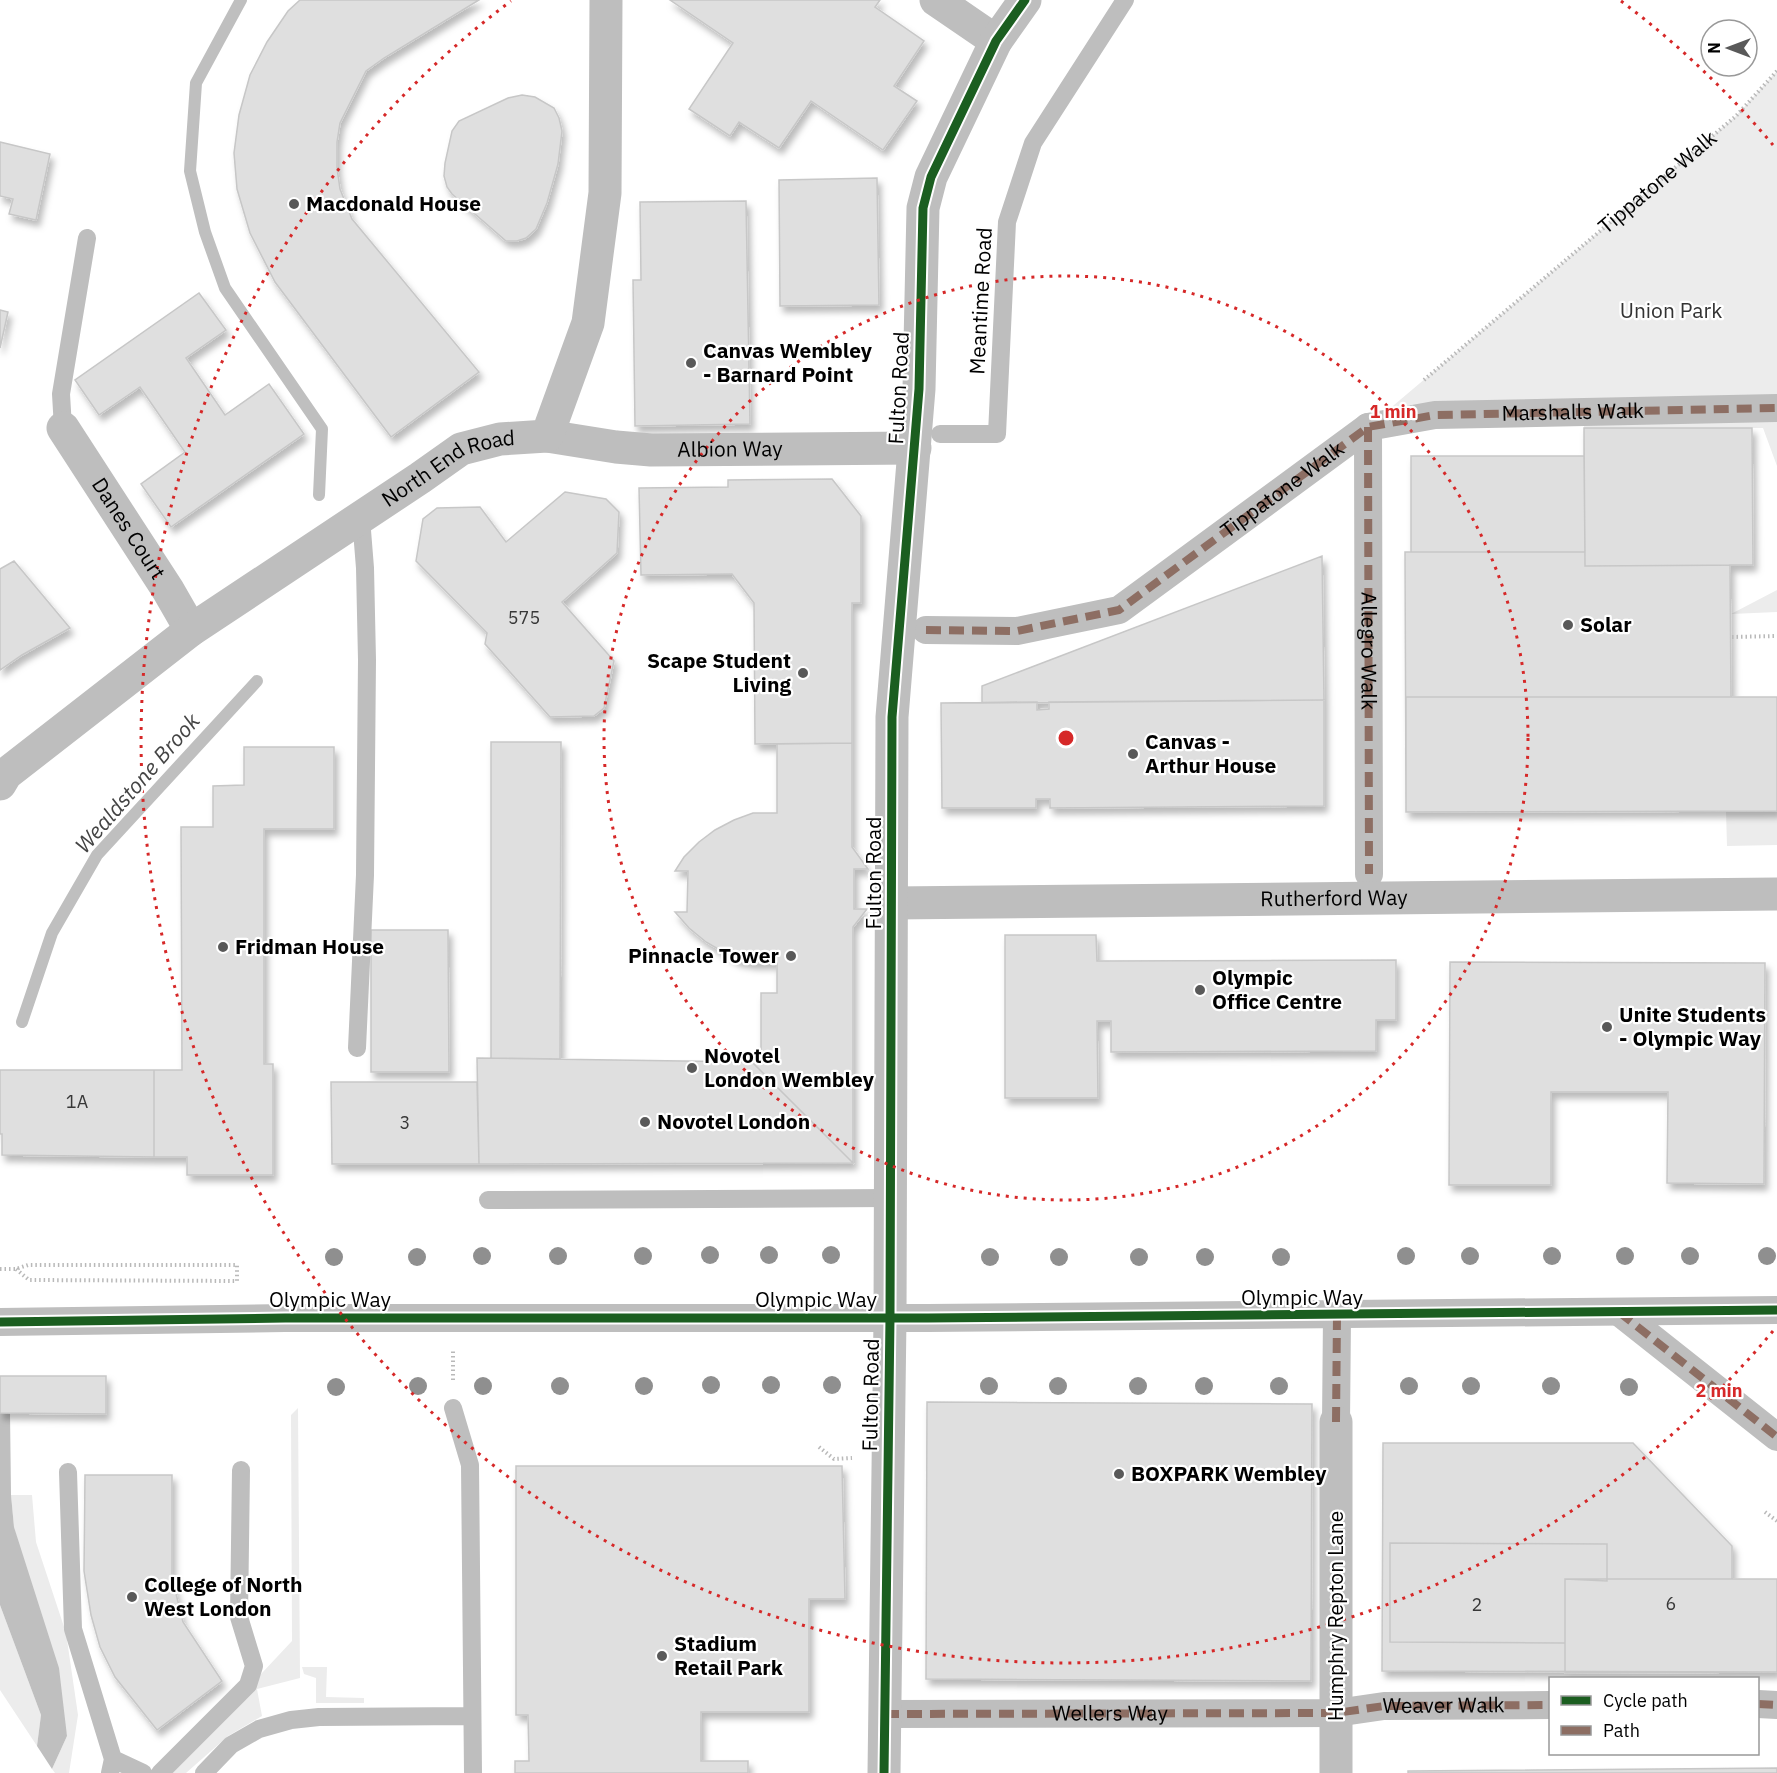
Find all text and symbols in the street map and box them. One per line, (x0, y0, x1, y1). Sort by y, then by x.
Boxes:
north arrow (1699, 18, 1759, 78)
text: N (1704, 42, 1724, 54)
street label: Tippatone Walk (1592, 123, 1722, 240)
place label: Macdonald House (306, 189, 481, 217)
marker: Macdonald House (287, 197, 301, 211)
street label: Meantime Road (962, 227, 998, 375)
park label: Union Park (1620, 296, 1722, 324)
street label: Fulton Road (881, 331, 915, 445)
place label: Canvas Wembley - Barnard Point (703, 336, 873, 388)
marker: Canvas Wembley - Barnard Point (684, 356, 698, 370)
street label: Marshalls Walk (1501, 396, 1644, 427)
text: 1 min (1369, 400, 1417, 423)
street label: North End Road (376, 423, 516, 513)
street label: Albion Way (677, 434, 783, 463)
street label: Tippatone Walk (1214, 434, 1349, 544)
street label: Danes Court (86, 472, 172, 584)
street label: Allegro Walk (1355, 592, 1384, 710)
house number: 575 (508, 606, 540, 629)
place label: Solar (1580, 610, 1632, 638)
marker: Solar (1561, 618, 1575, 632)
place label: Scape Student Living (647, 646, 791, 698)
marker: Scape Student Living (796, 666, 810, 680)
water label: Wealdstone Brook (68, 706, 206, 859)
place label: Canvas - Arthur House (1145, 727, 1277, 779)
centre of rings (1056, 728, 1076, 748)
marker: Canvas - Arthur House (1126, 747, 1140, 761)
street label: Fulton Road (859, 817, 887, 929)
street label: Rutherford Way (1260, 883, 1408, 912)
place label: Fridman House (235, 932, 384, 960)
marker: Fridman House (216, 940, 230, 954)
place label: Pinnacle Tower (628, 941, 780, 969)
marker: Pinnacle Tower (784, 949, 798, 963)
place label: Olympic Office Centre (1212, 963, 1342, 1015)
marker: Olympic Office Centre (1193, 983, 1207, 997)
place label: Unite Students - Olympic Way (1619, 1000, 1766, 1052)
marker: Unite Students - Olympic Way (1600, 1020, 1614, 1034)
place label: Novotel London Wembley (704, 1041, 875, 1093)
marker: Novotel London Wembley (685, 1061, 699, 1075)
house number: 1A (66, 1090, 89, 1113)
place label: Novotel London (657, 1107, 810, 1135)
house number: 3 (400, 1111, 410, 1134)
marker: Novotel London (638, 1115, 652, 1129)
street label: Olympic Way (1241, 1283, 1364, 1311)
street label: Olympic Way (269, 1285, 392, 1313)
street label: Olympic Way (755, 1285, 878, 1313)
street label: Fulton Road (855, 1338, 885, 1452)
text: 2 min (1695, 1379, 1743, 1402)
place label: BOXPARK Wembley (1131, 1459, 1327, 1487)
marker: BOXPARK Wembley (1112, 1467, 1126, 1481)
street label: Humphry Repton Lane (1321, 1511, 1349, 1721)
place label: College of North West London (144, 1570, 303, 1622)
marker: College of North West London (125, 1590, 139, 1604)
house number: 6 (1666, 1592, 1676, 1615)
house number: 2 (1472, 1593, 1482, 1616)
place label: Stadium Retail Park (674, 1629, 784, 1681)
marker: Stadium Retail Park (655, 1649, 669, 1663)
legend (1549, 1677, 1759, 1755)
text: Cycle path (1603, 1689, 1688, 1712)
street label: Weaver Walk (1382, 1690, 1505, 1719)
street label: Wellers Way (1052, 1698, 1168, 1727)
text: Path (1603, 1719, 1640, 1742)

